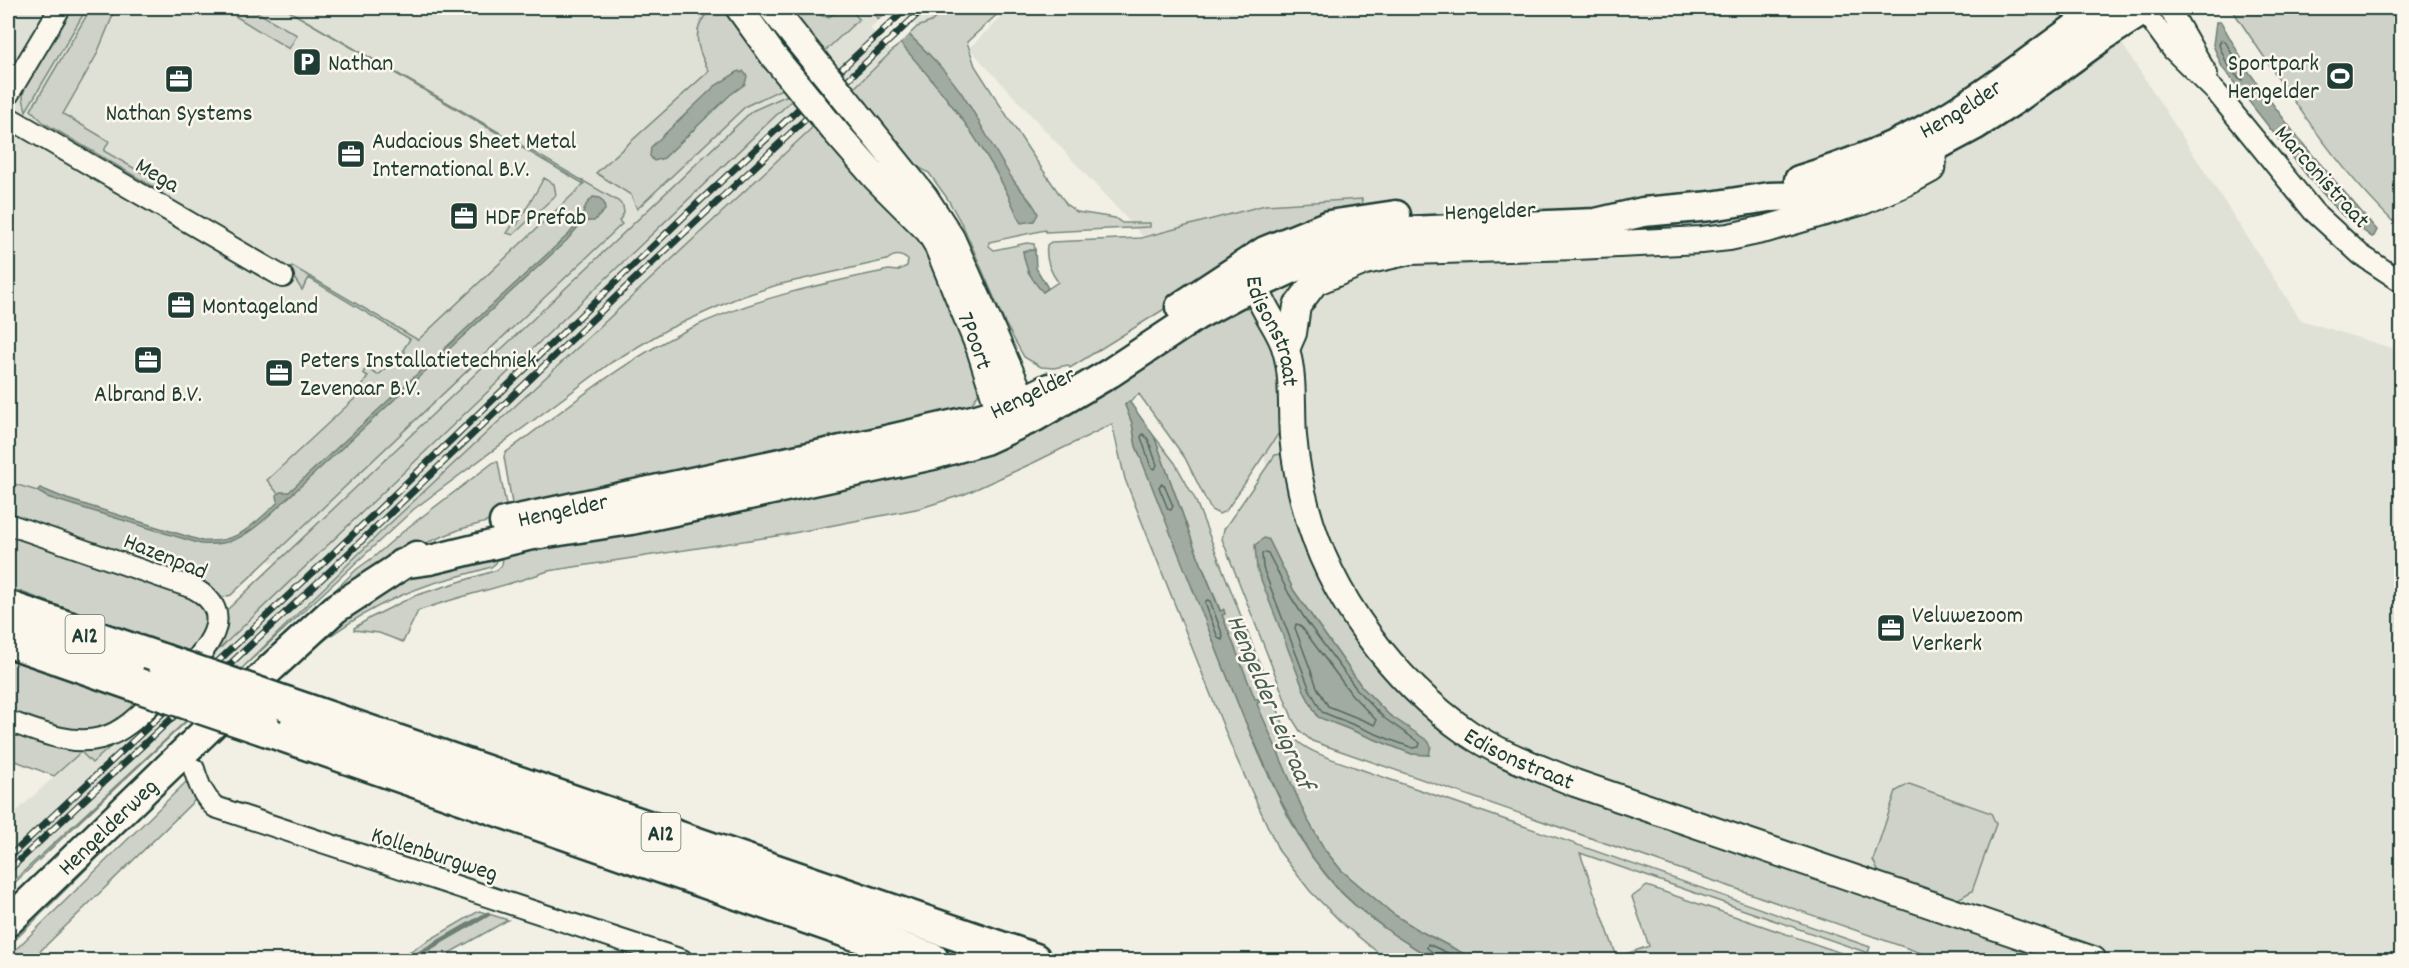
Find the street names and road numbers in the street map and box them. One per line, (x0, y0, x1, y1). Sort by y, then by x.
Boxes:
street label: Hengelder (1914, 72, 2010, 149)
street label: Marconistraat (2265, 119, 2377, 238)
street label: Mega (128, 150, 186, 203)
street label: Hengelder (1444, 194, 1536, 232)
street label: Edisonstraat (1235, 275, 1305, 388)
street label: 7Poort (947, 308, 999, 374)
street label: Hengelder (985, 359, 1082, 430)
street label: Hengelder (515, 486, 612, 539)
street label: Hazenpad (118, 526, 212, 590)
road number: A12 (66, 615, 104, 653)
street label: Edisonstraat (1456, 721, 1579, 801)
street label: Hengelderweg (51, 772, 167, 885)
road number: A12 (642, 813, 680, 851)
street label: Kollenburgweg (366, 819, 502, 892)

